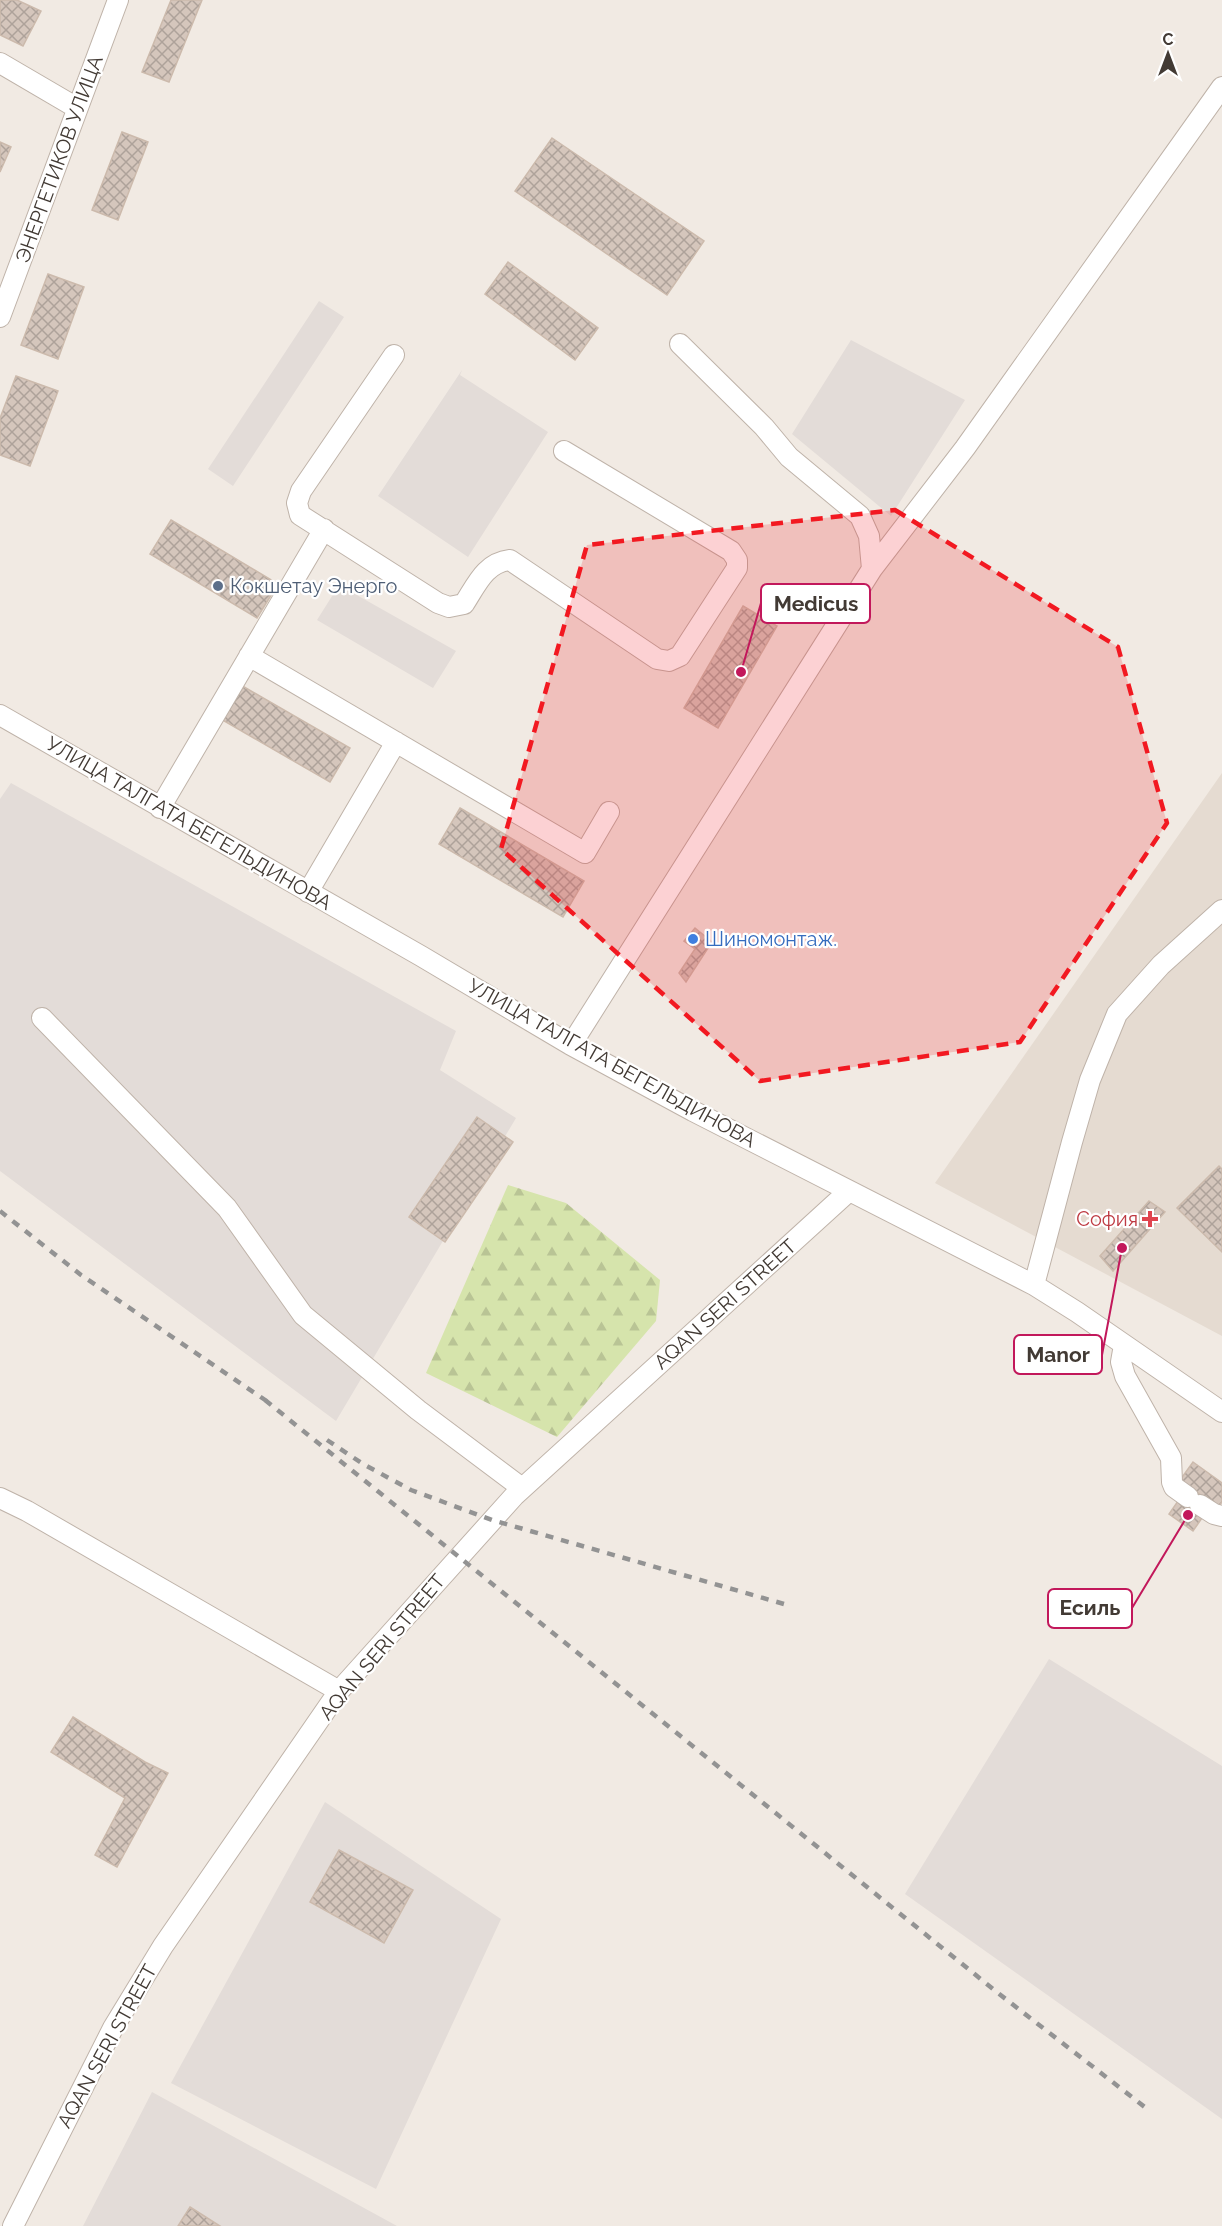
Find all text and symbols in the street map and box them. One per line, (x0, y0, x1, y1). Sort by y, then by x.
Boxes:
north arrow (1138, 24, 1198, 84)
text: С (1163, 30, 1174, 49)
street label: ЭНЕРГЕТИКОВ УЛИЦА (10, 51, 108, 266)
place label: Кокшетау Энерго (230, 574, 398, 598)
marker: Кокшетау Энерго (211, 579, 225, 593)
callout: Medicus (761, 584, 870, 623)
text: Medicus (774, 591, 858, 616)
street label: УЛИЦА ТАЛГАТА БЕГЕЛЬДИНОВА (42, 731, 336, 915)
place label: Шиномонтаж. (705, 927, 837, 951)
marker: Шиномонтаж. (686, 932, 700, 946)
street label: УЛИЦА ТАЛГАТА БЕГЕЛЬДИНОВА (464, 974, 761, 1153)
place label: София (1076, 1207, 1138, 1231)
marker: София (1143, 1212, 1157, 1226)
street label: AQAN SERI STREET (649, 1234, 801, 1374)
callout: Manor (1014, 1335, 1102, 1374)
text: Manor (1026, 1342, 1090, 1367)
street label: AQAN SERI STREET (314, 1569, 450, 1725)
callout: Есиль (1048, 1589, 1132, 1628)
text: Есиль (1060, 1595, 1120, 1620)
street label: AQAN SERI STREET (52, 1960, 162, 2132)

